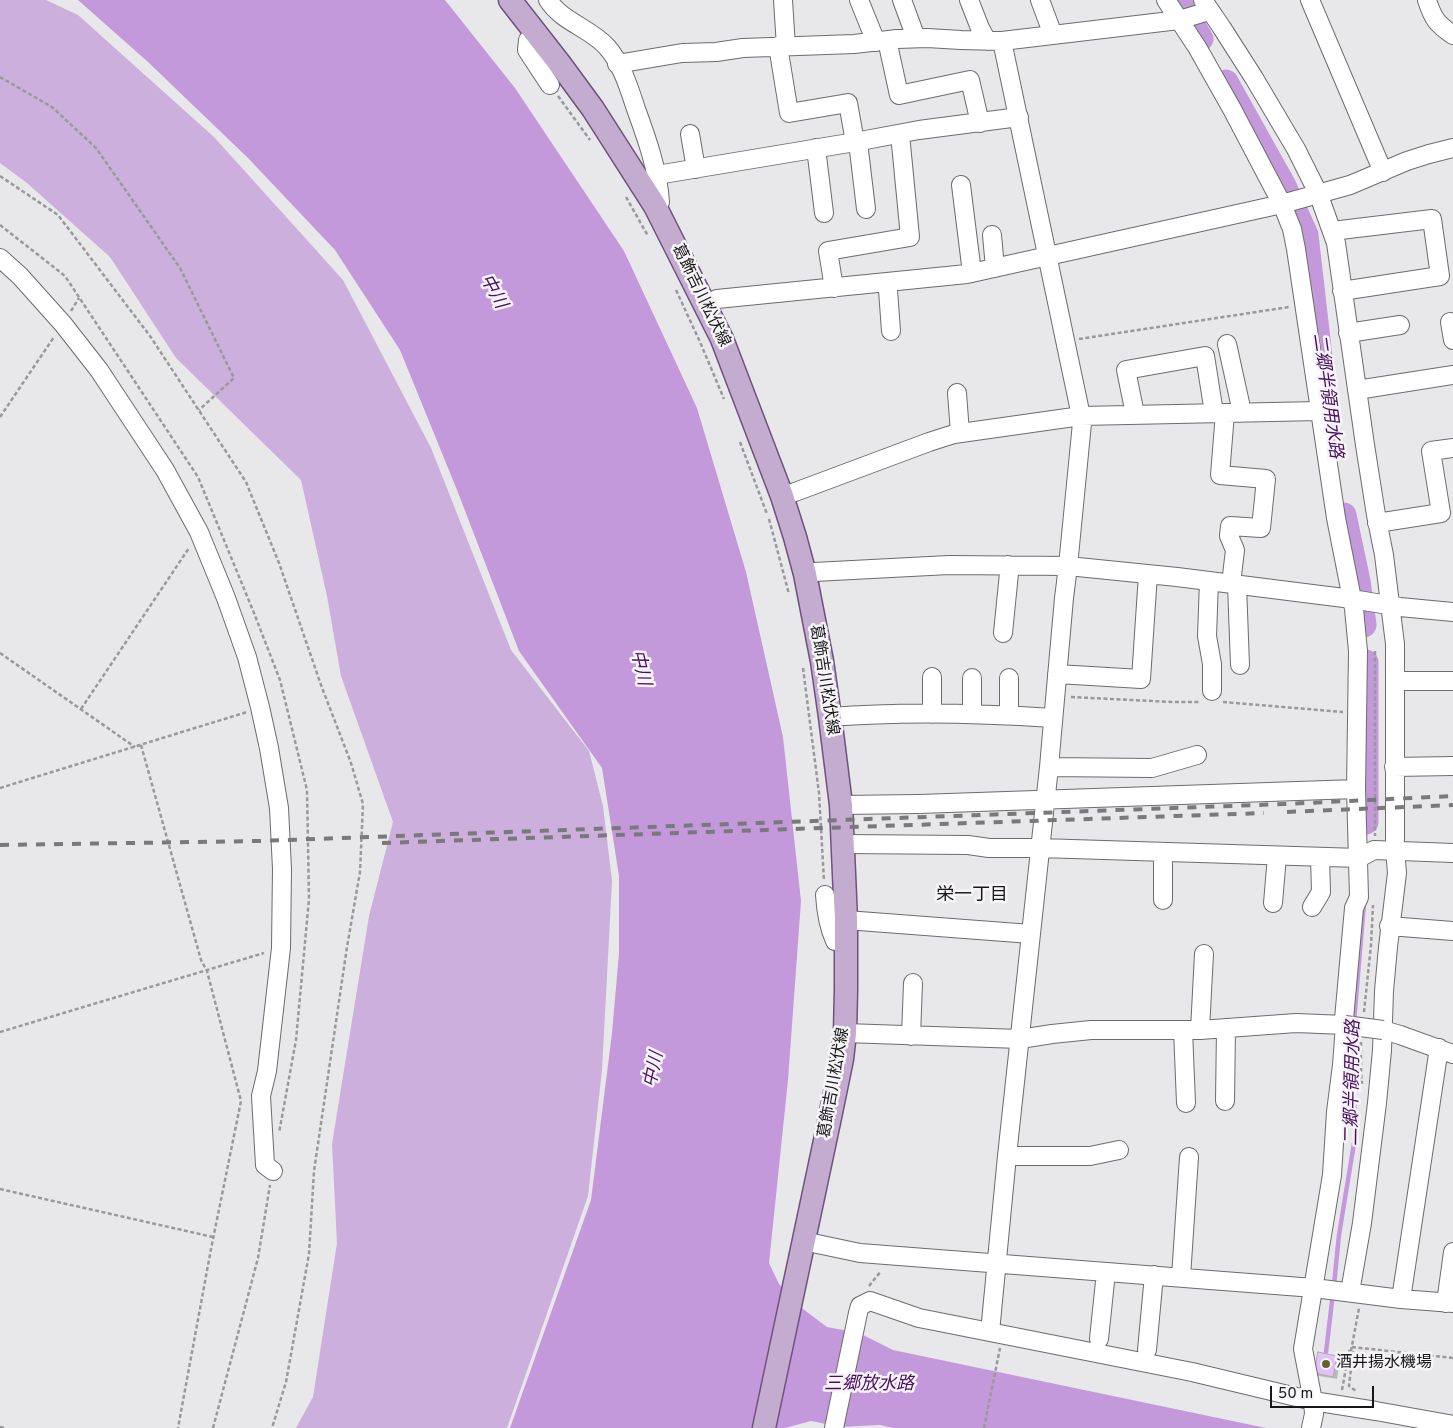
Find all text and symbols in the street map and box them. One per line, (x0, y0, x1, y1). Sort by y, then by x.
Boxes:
street label: 葛飾吉川松伏線 (667, 241, 733, 351)
water label: 中川 (474, 271, 510, 313)
water label: 二郷半領用水路 (1307, 332, 1345, 460)
street label: 葛飾吉川松伏線 (805, 623, 841, 737)
water label: 中川 (624, 648, 654, 688)
district label: 栄一丁目 (936, 885, 1008, 907)
water label: 二郷半領用水路 (1342, 1020, 1366, 1146)
street label: 葛飾吉川松伏線 (816, 1026, 854, 1140)
water label: 中川 (641, 1050, 669, 1090)
place label: 酒井揚水機場 (1336, 1354, 1432, 1374)
marker: 酒井揚水機場 (1320, 1358, 1332, 1370)
water label: 三郷放水路 (824, 1374, 914, 1396)
scale bar (1273, 1376, 1377, 1408)
text: 50 m (1278, 1385, 1313, 1404)

